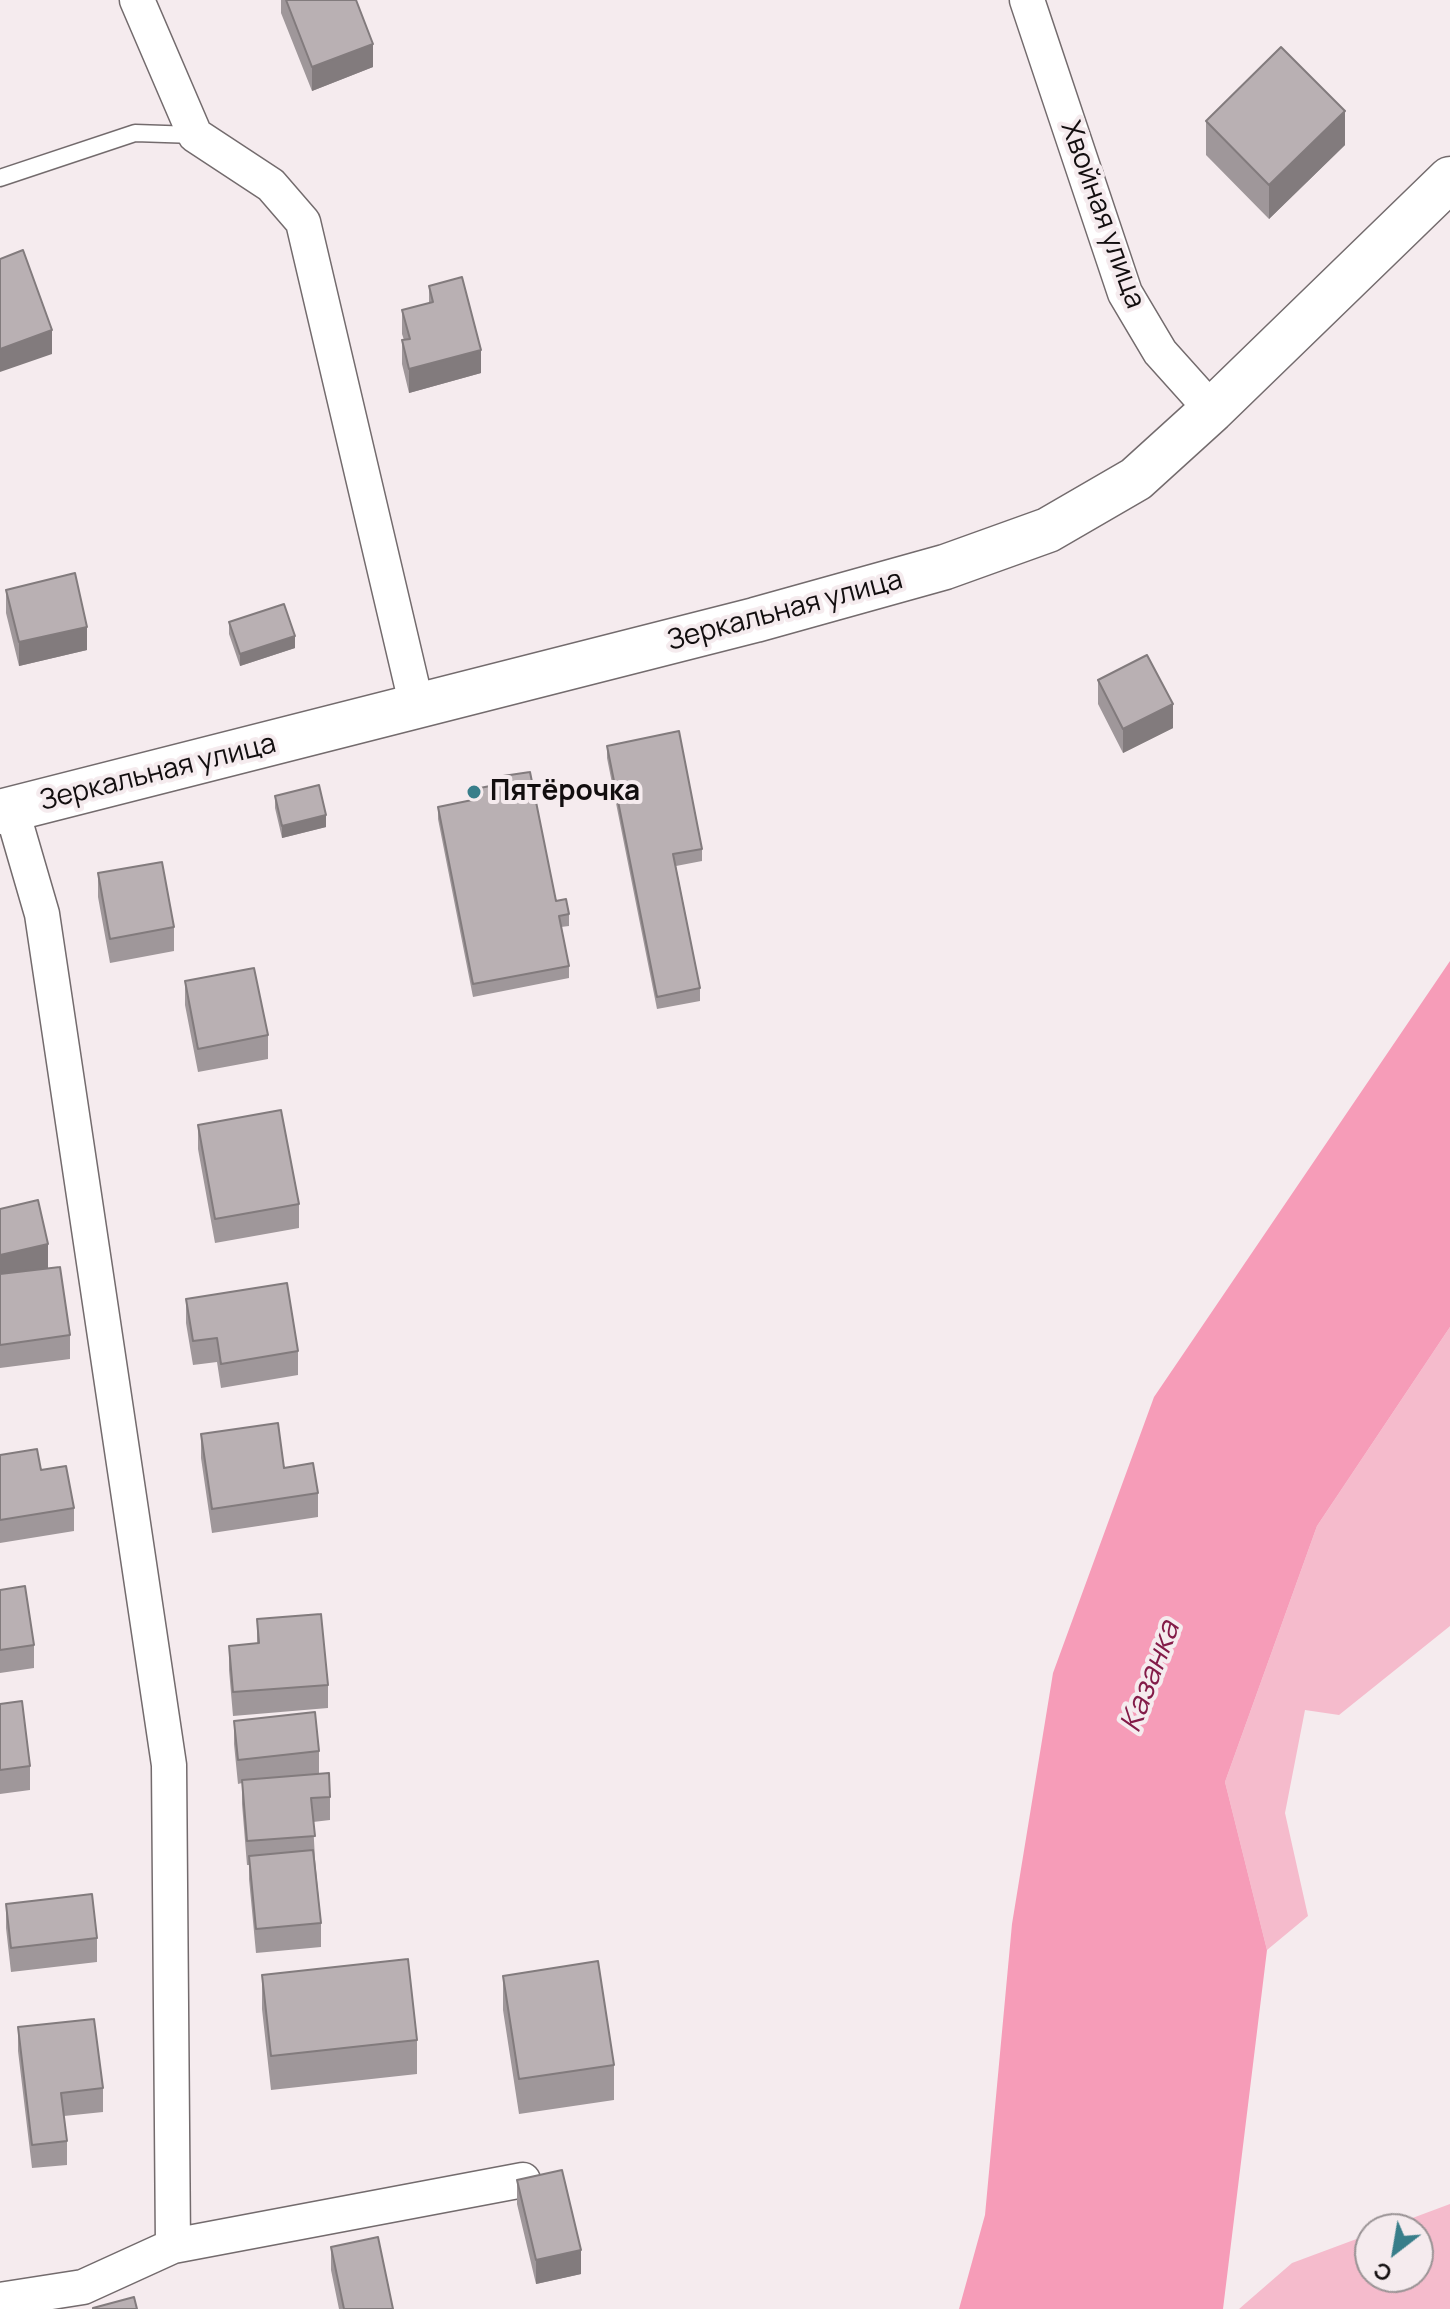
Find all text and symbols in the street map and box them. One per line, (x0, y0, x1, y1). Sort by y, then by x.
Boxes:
street label: Хвойная улица (1053, 117, 1151, 313)
street label: Зеркальная улица (664, 563, 906, 659)
street label: Зеркальная улица (37, 727, 279, 819)
place label: Пятёрочка (490, 775, 640, 809)
marker: Пятёрочка (465, 783, 483, 801)
water label: Казанка (1113, 1617, 1189, 1737)
north arrow (1354, 2213, 1434, 2293)
text: С (1368, 2255, 1397, 2289)

